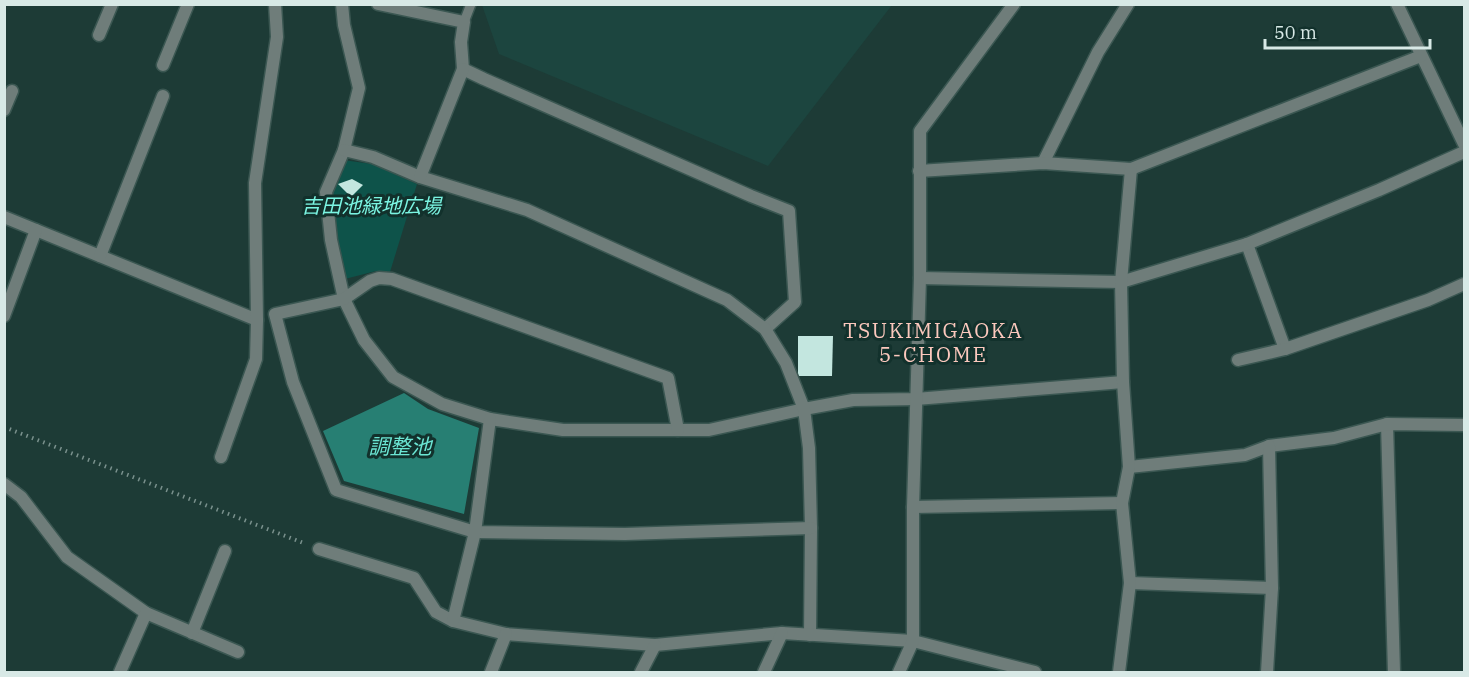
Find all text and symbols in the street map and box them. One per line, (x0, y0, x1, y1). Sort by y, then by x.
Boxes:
scale bar (1265, 12, 1430, 50)
text: 50 m (1274, 21, 1317, 44)
park label: 吉田池緑地広場 (301, 192, 443, 219)
district label: TSUKIMIGAOKA 5-CHOME (843, 316, 1023, 368)
water label: 調整池 (369, 432, 433, 460)

